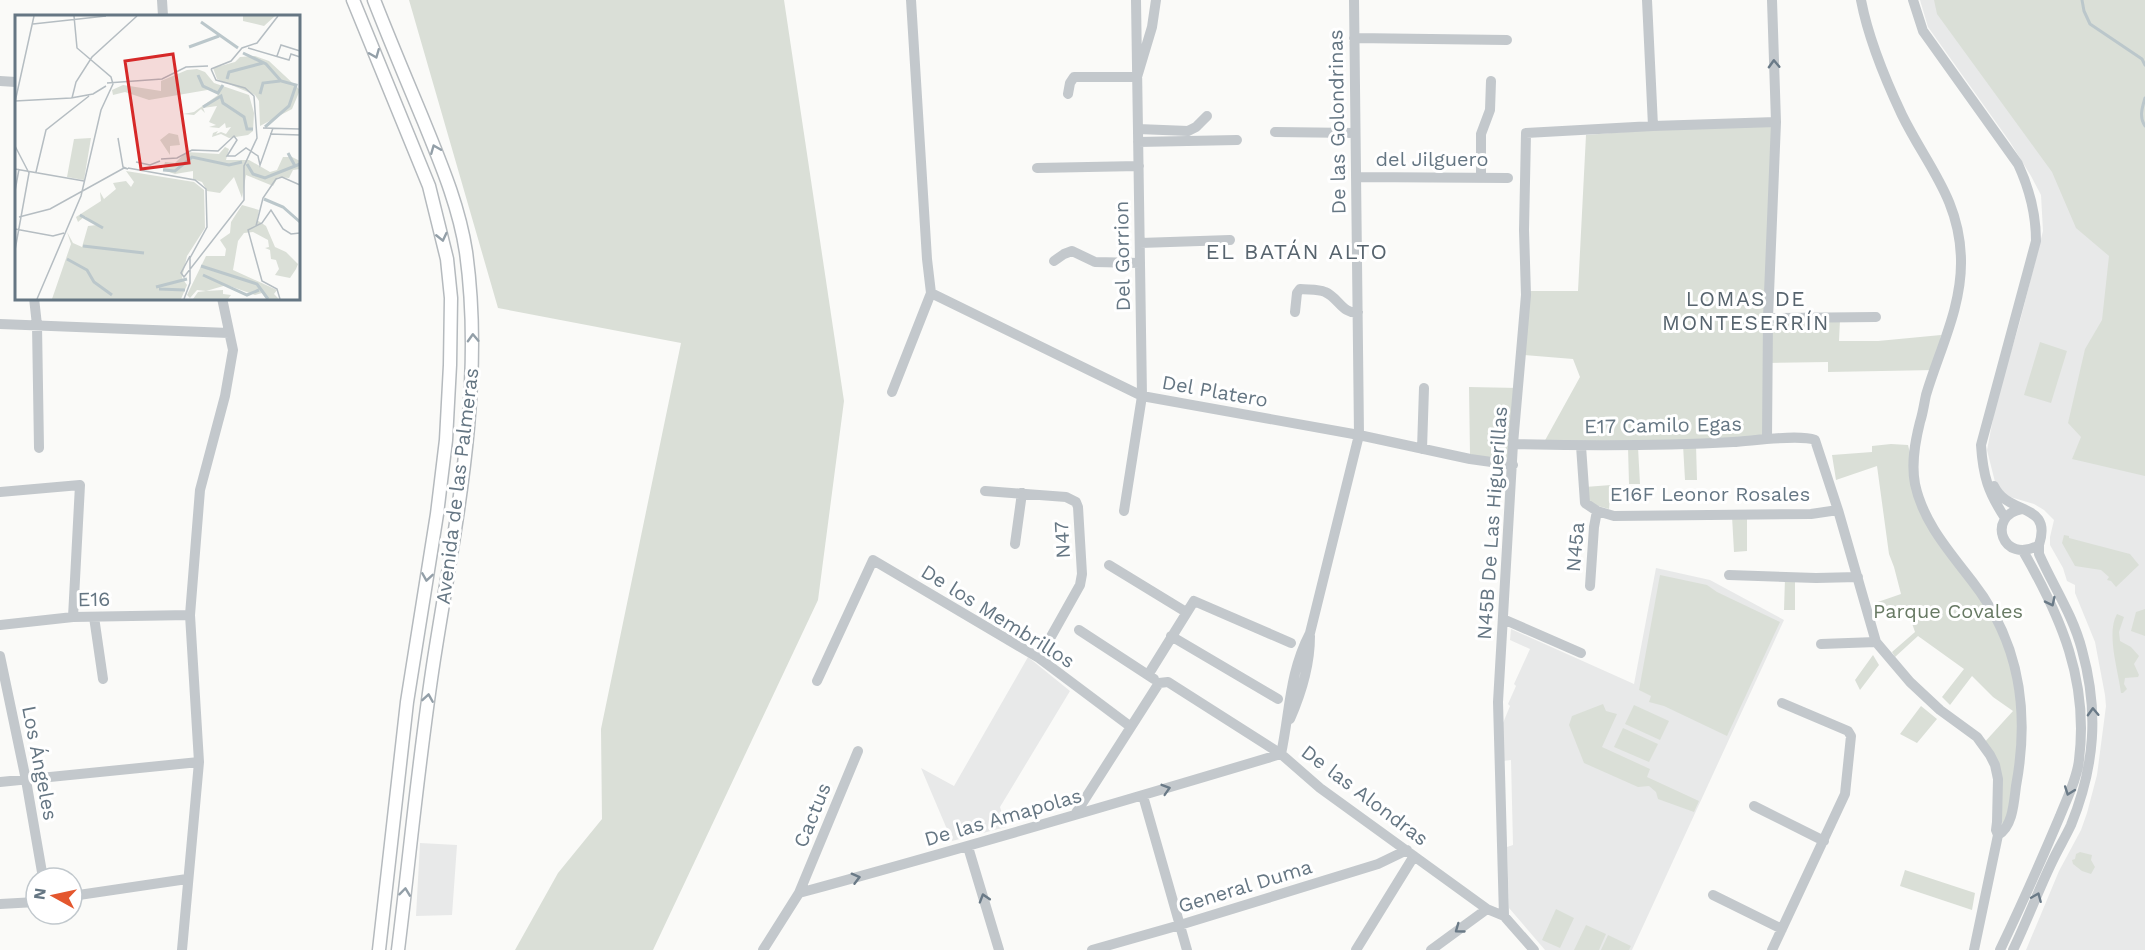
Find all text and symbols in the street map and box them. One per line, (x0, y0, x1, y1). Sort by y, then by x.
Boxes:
inset map (15, 15, 300, 300)
street label: De las Golondrinas (1323, 29, 1351, 215)
one-way arrow (368, 48, 380, 59)
one-way arrow (1768, 59, 1780, 68)
one-way arrow (430, 144, 442, 155)
street label: del Jilguero (1376, 147, 1488, 171)
street label: Del Gorrion (1109, 200, 1135, 312)
one-way arrow (435, 232, 448, 242)
district label: EL BATÁN ALTO (1206, 239, 1388, 264)
district label: LOMAS DE MONTESERRÍN (1662, 286, 1830, 335)
one-way arrow (466, 334, 479, 343)
street label: Avenida de las Palmeras (431, 366, 483, 606)
street label: Del Platero (1160, 370, 1270, 412)
street label: N45B De Las Higuerillas (1472, 405, 1512, 641)
street label: E17 Camilo Egas (1584, 412, 1742, 438)
street label: E16F Leonor Rosales (1610, 482, 1810, 506)
street label: N47 (1049, 521, 1075, 559)
street label: N45a (1561, 521, 1589, 573)
street label: De los Membrillos (917, 559, 1079, 673)
one-way arrow (421, 571, 434, 581)
street label: E16 (77, 587, 111, 611)
one-way arrow (2044, 596, 2056, 607)
park label: Parque Covales (1873, 599, 2023, 623)
one-way arrow (422, 694, 434, 703)
street label: Los Ángeles (17, 704, 63, 822)
one-way arrow (2086, 708, 2099, 717)
street label: De las Alondras (1297, 739, 1433, 851)
street label: Cactus (788, 779, 836, 851)
street label: De las Amapolas (921, 783, 1085, 851)
one-way arrow (1160, 784, 1171, 796)
one-way arrow (2064, 785, 2077, 796)
street label: General Duma (1175, 854, 1315, 918)
north arrow (24, 866, 84, 926)
one-way arrow (851, 872, 861, 885)
text: N (29, 887, 50, 901)
one-way arrow (398, 887, 411, 897)
one-way arrow (2029, 892, 2041, 903)
one-way arrow (979, 893, 991, 904)
one-way arrow (1454, 922, 1465, 933)

